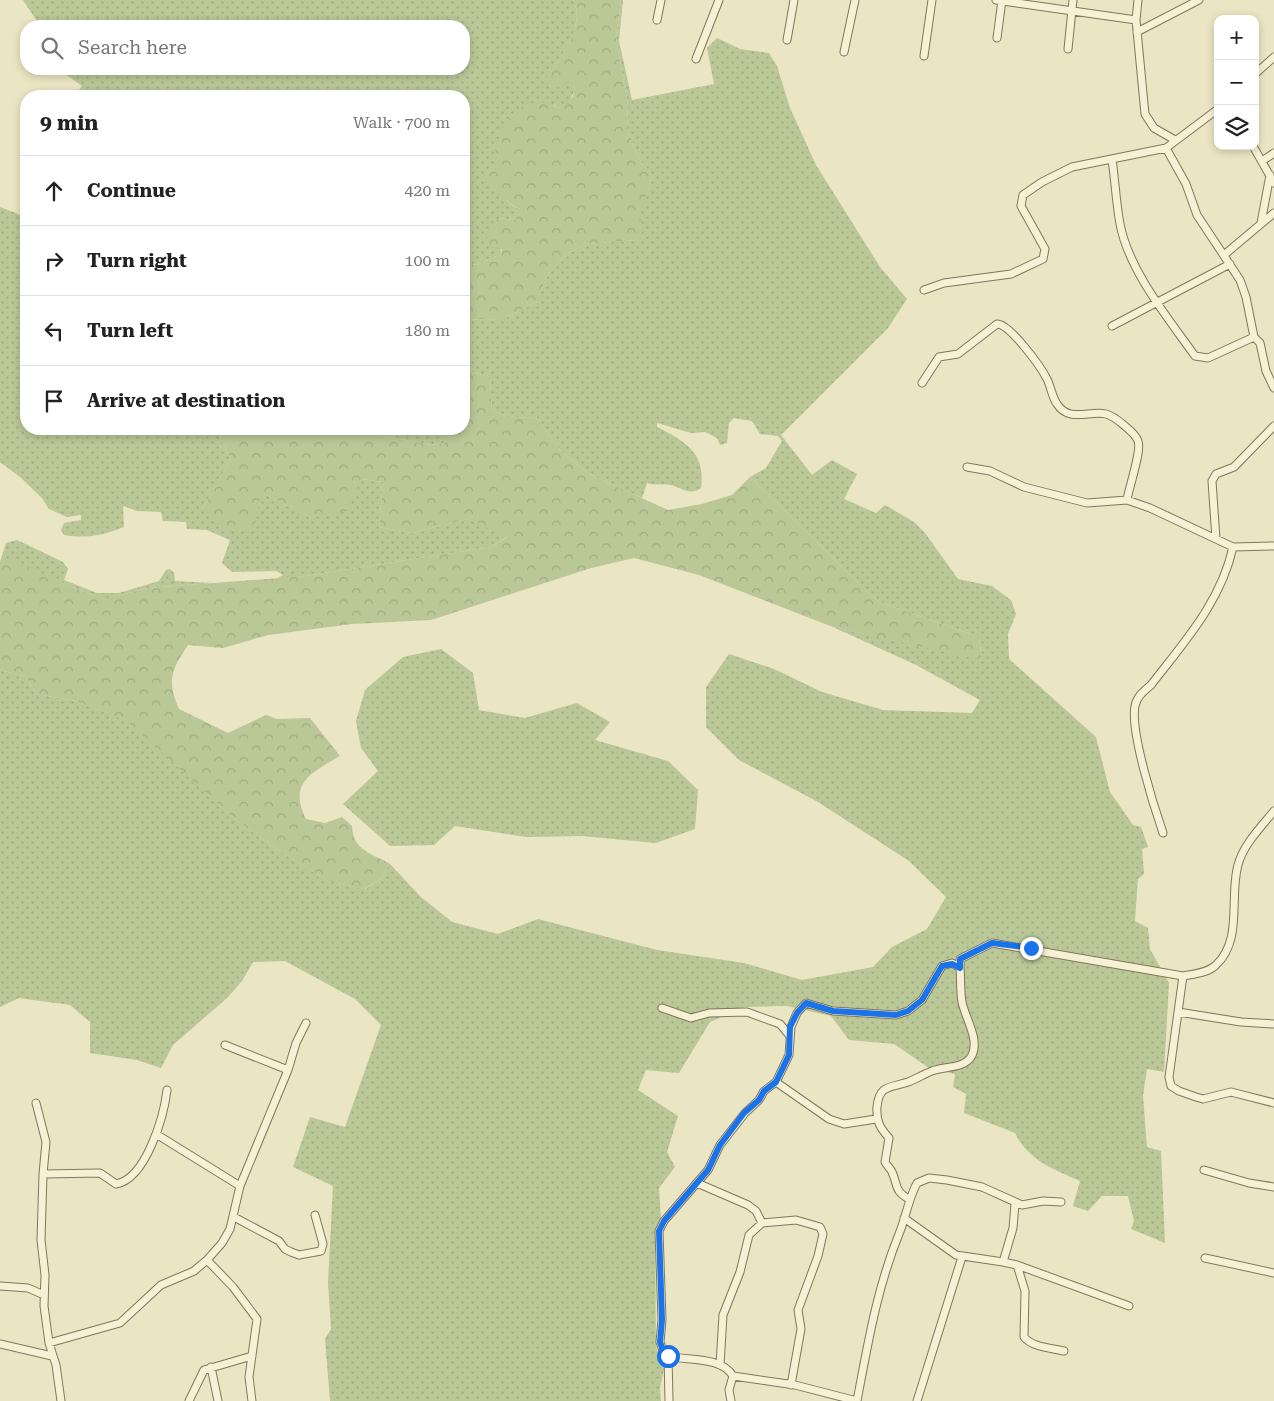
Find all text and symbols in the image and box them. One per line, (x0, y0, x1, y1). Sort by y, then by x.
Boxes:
map controls (1214, 15, 1259, 150)
button: + (1214, 15, 1259, 60)
search box (20, 20, 470, 75)
icon: search (38, 34, 66, 62)
text: Search here (78, 36, 187, 59)
button: − (1214, 60, 1259, 105)
button: layers (1214, 105, 1259, 150)
text: 9 min (40, 111, 98, 135)
text: Walk · 700 m (353, 113, 450, 132)
icon: ahead (40, 177, 68, 205)
text: Continue (87, 179, 176, 202)
text: 420 m (404, 181, 450, 200)
icon: right (40, 247, 68, 275)
text: Turn right (87, 249, 187, 272)
text: 100 m (404, 251, 450, 270)
icon: left (40, 317, 68, 345)
text: Turn left (87, 319, 173, 342)
text: 180 m (404, 321, 450, 340)
icon: arrive (40, 387, 68, 415)
text: Arrive at destination (87, 389, 285, 412)
route end (1020, 937, 1043, 960)
route start (657, 1345, 680, 1368)

